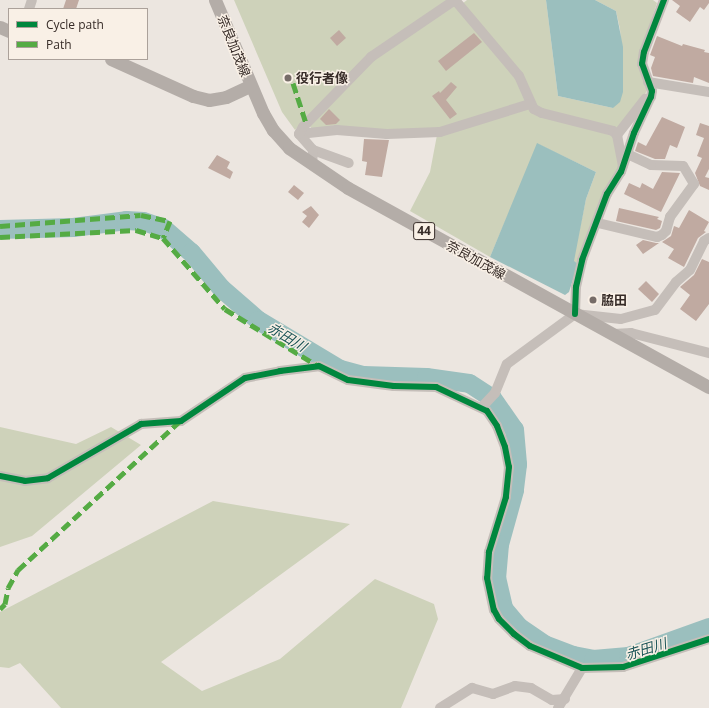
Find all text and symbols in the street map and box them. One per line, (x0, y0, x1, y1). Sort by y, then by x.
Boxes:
legend (8, 8, 148, 60)
street label: 奈良加茂線 (215, 13, 253, 79)
text: Cycle path (46, 16, 104, 33)
text: Path (46, 36, 72, 53)
place label: 役行者像 (296, 70, 348, 86)
marker: 役行者像 (283, 73, 293, 83)
road number: 44 (413, 221, 435, 241)
street label: 奈良加茂線 (444, 237, 508, 283)
place label: 脇田 (601, 292, 627, 308)
marker: 脇田 (588, 295, 598, 305)
water label: 赤田川 (265, 319, 309, 355)
water label: 赤田川 (623, 635, 669, 663)

